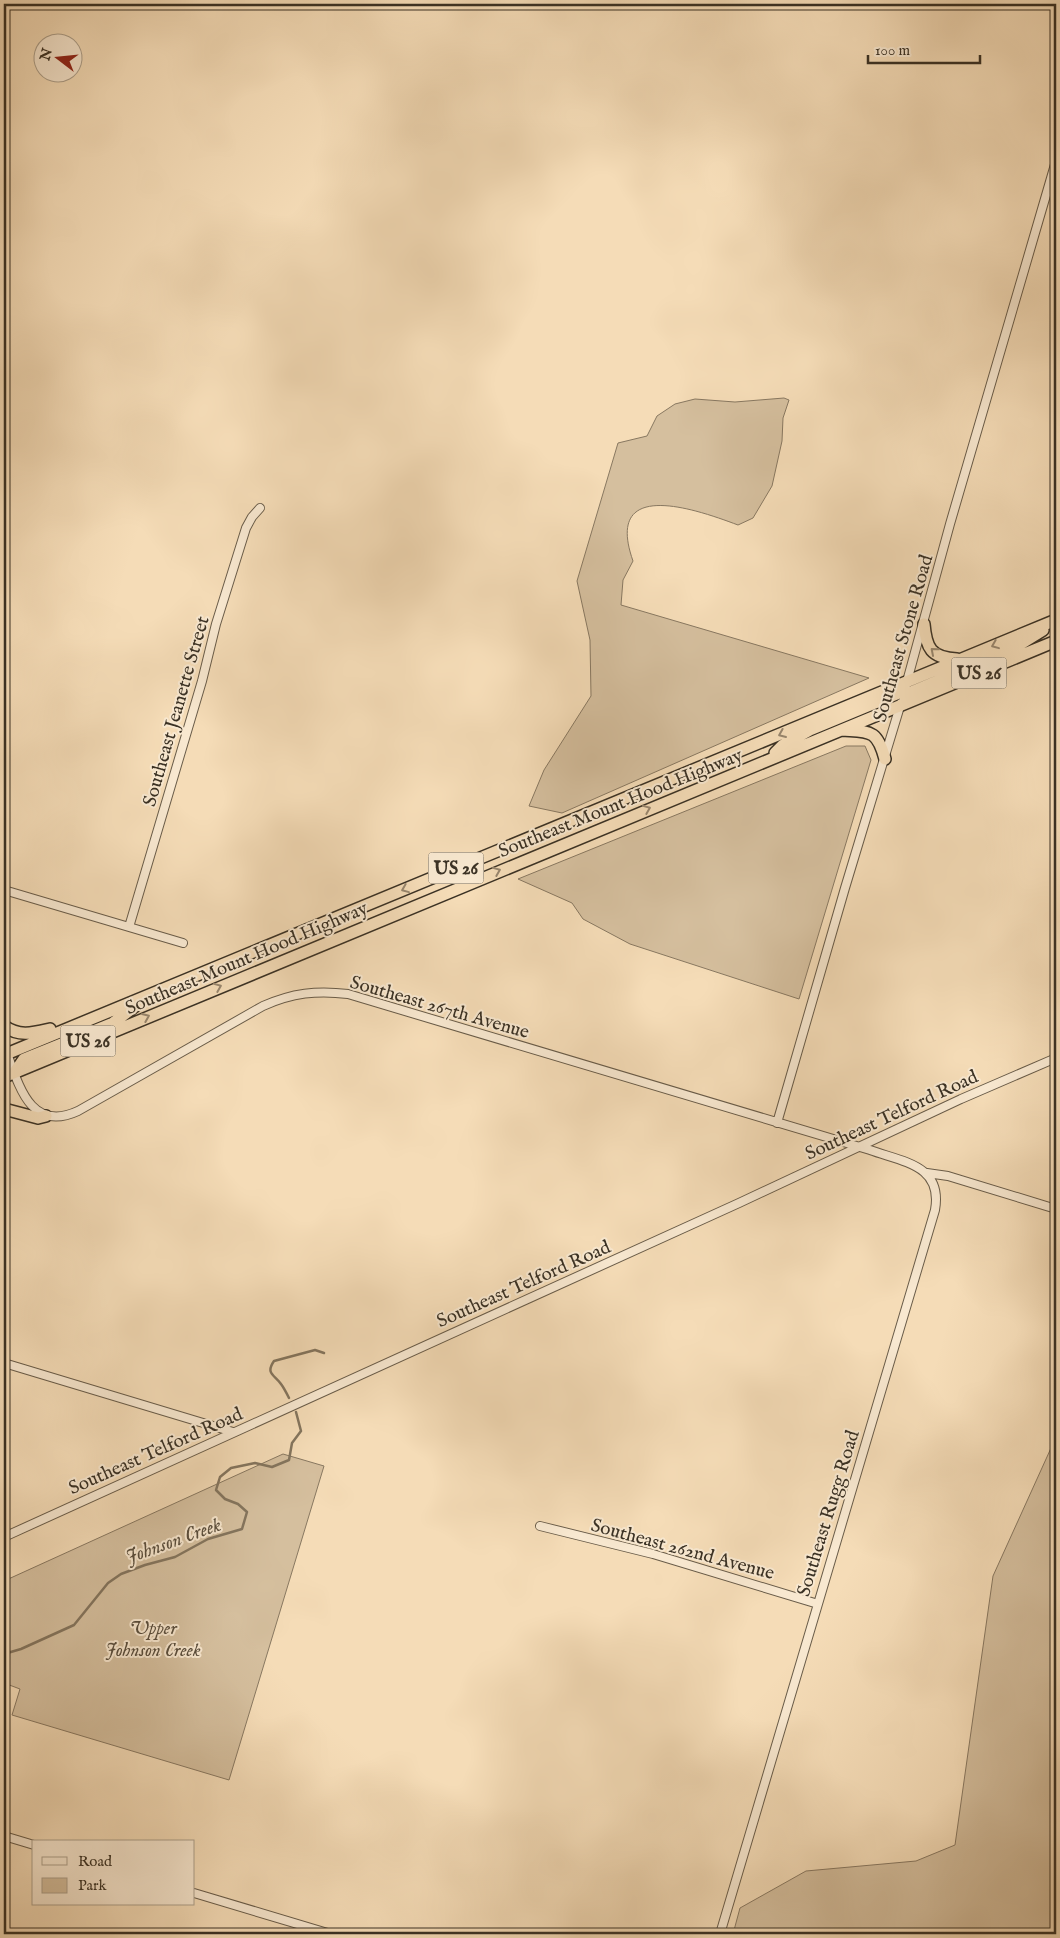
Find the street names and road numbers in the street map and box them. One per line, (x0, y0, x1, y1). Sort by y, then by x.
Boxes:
street label: Southeast Stone Road (869, 551, 940, 725)
street label: Southeast Jeanette Street (138, 613, 216, 809)
road number: US 26 (952, 658, 1006, 688)
street label: Southeast Mount Hood Highway (495, 744, 747, 864)
road number: US 26 (428, 852, 484, 884)
street label: Southeast Mount Hood Highway (122, 897, 372, 1021)
street label: Southeast 267th Avenue (347, 971, 532, 1045)
road number: US 26 (61, 1026, 116, 1056)
street label: Southeast Telford Road (802, 1065, 983, 1166)
street label: Southeast Telford Road (433, 1235, 615, 1334)
street label: Southeast Telford Road (65, 1402, 247, 1501)
street label: Southeast Rugg Road (792, 1427, 866, 1600)
street label: Southeast 262nd Avenue (588, 1514, 777, 1586)

